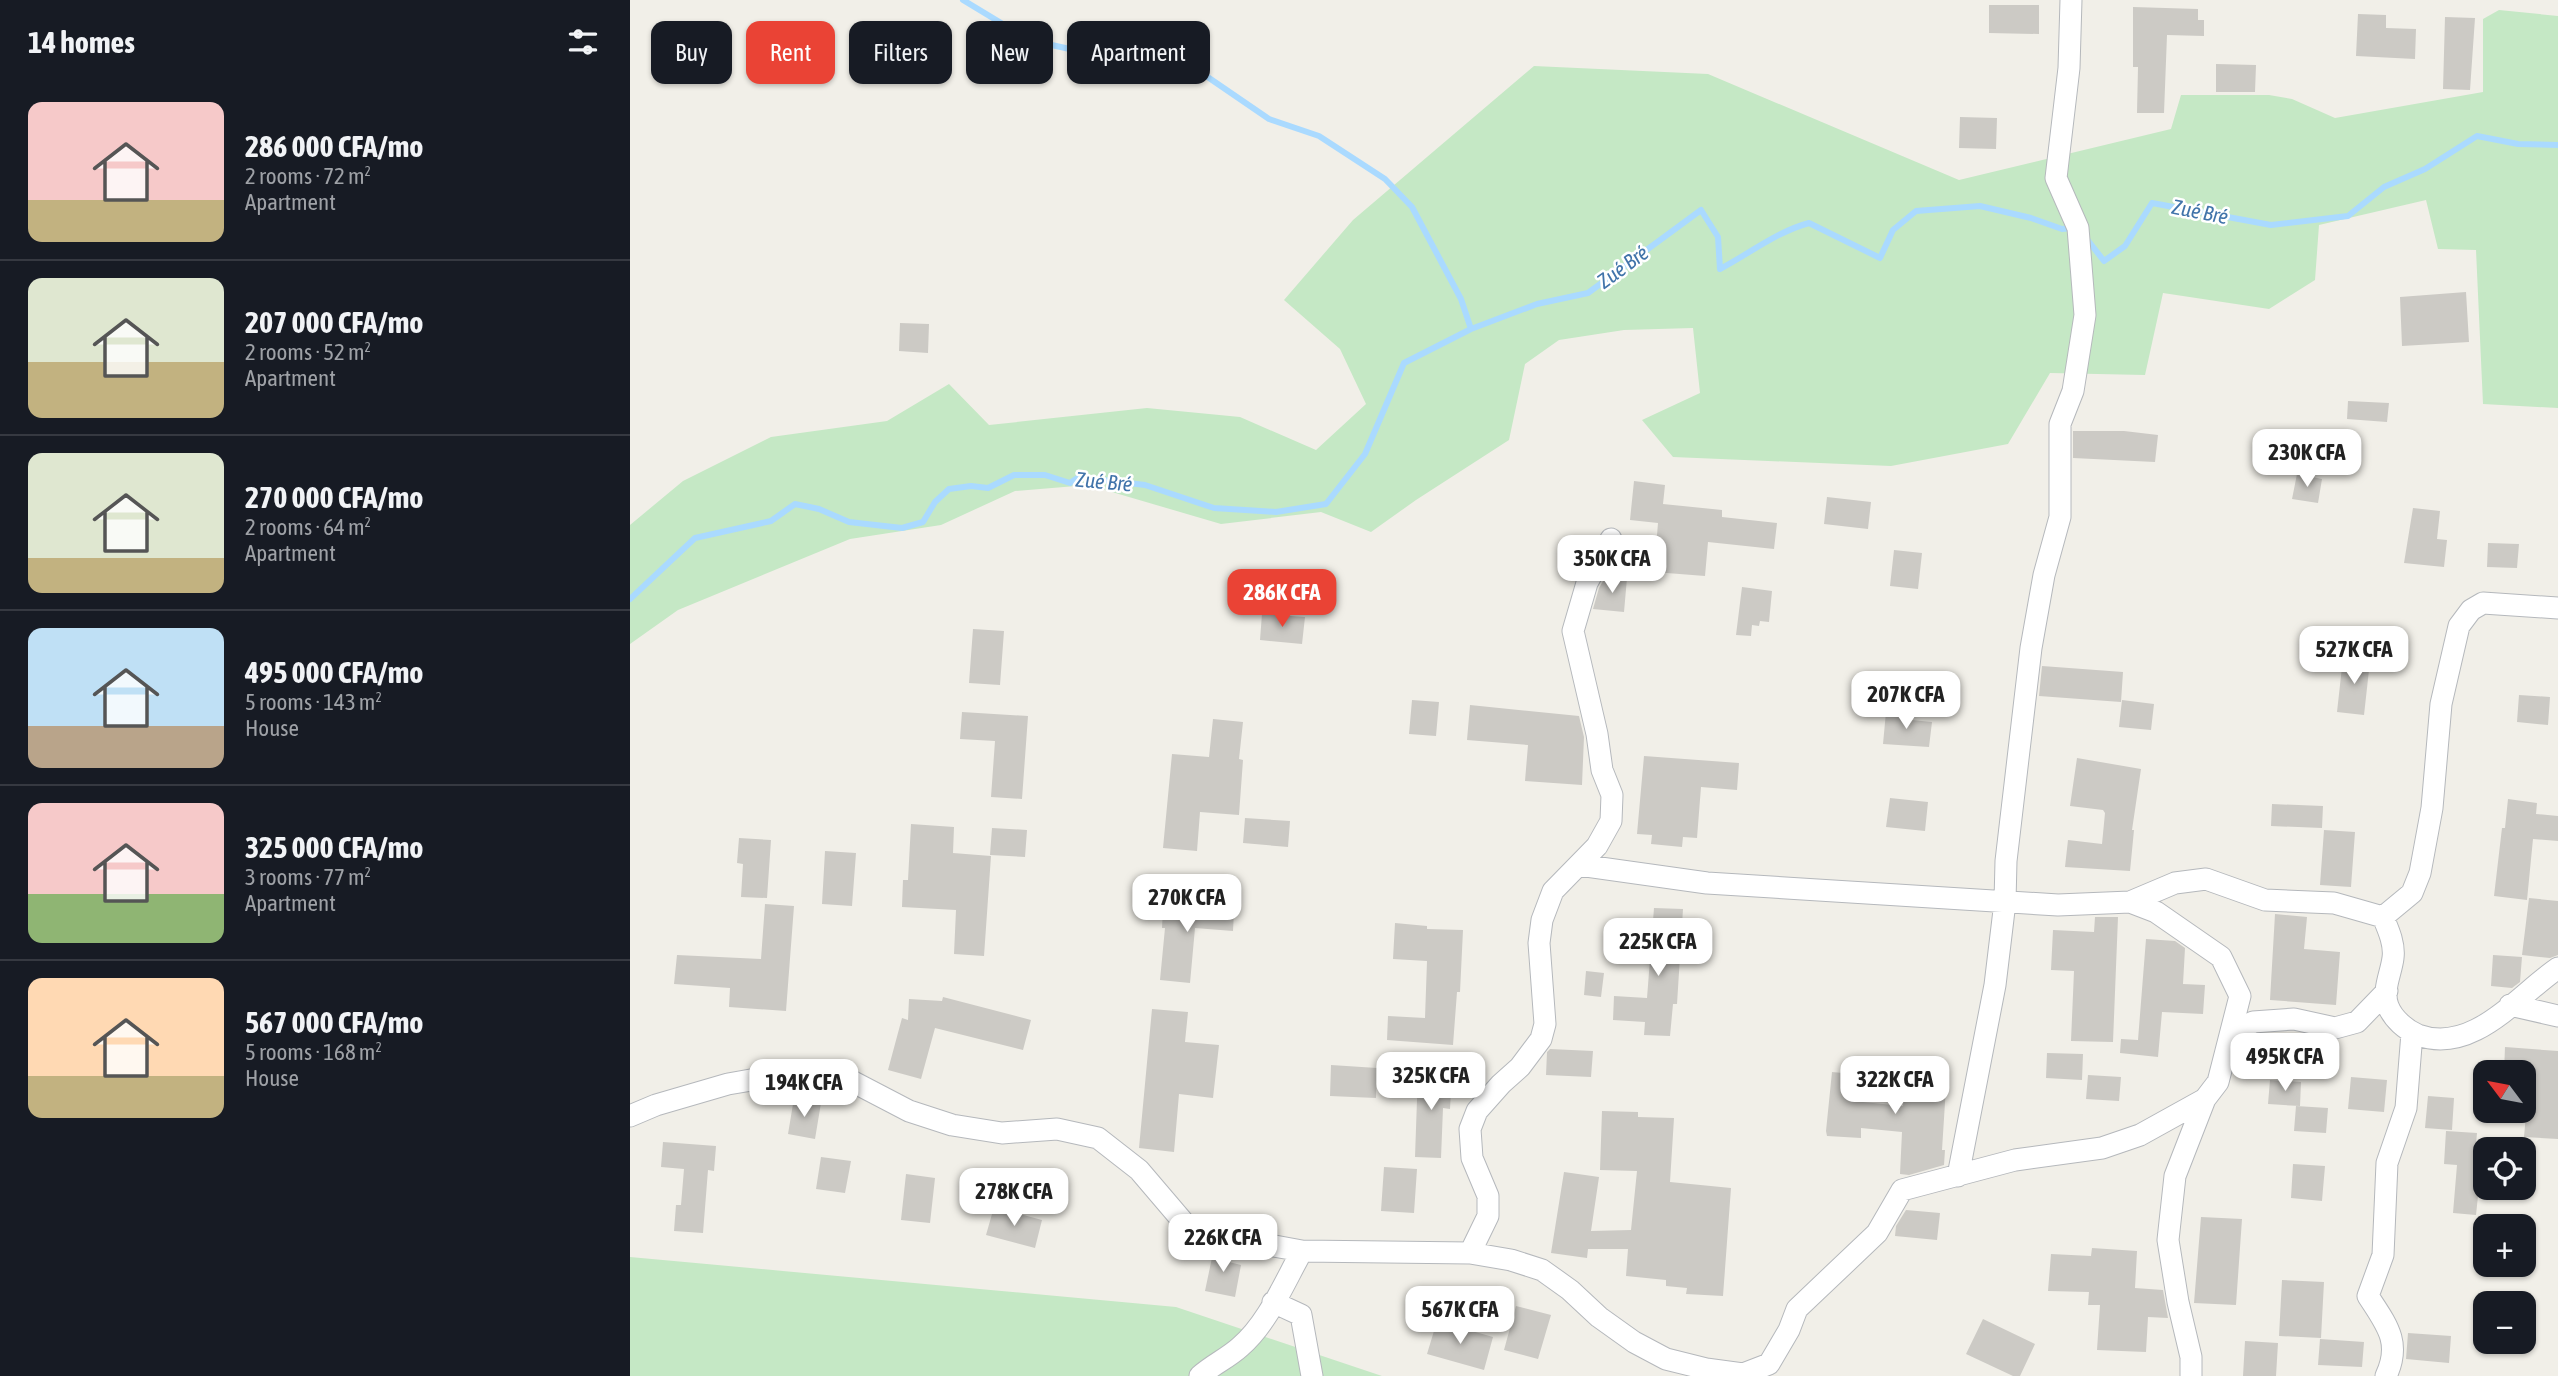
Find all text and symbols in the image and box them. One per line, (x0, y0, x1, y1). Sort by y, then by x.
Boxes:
chip: Buy (651, 21, 732, 84)
chip: Rent (746, 21, 835, 84)
chip: Filters (849, 21, 952, 84)
chip: New (966, 21, 1053, 84)
chip: Apartment (1067, 21, 1210, 84)
icon: filters (564, 23, 602, 61)
text: 14 homes (28, 25, 135, 59)
text: 286 000 CFA/mo (245, 129, 423, 163)
icon: home (84, 130, 168, 214)
text: 2 rooms · 72 m² (245, 163, 371, 189)
text: Apartment (245, 189, 336, 215)
water label: Zué Bré (2170, 194, 2230, 228)
water label: Zué Bré (1592, 240, 1653, 293)
text: 207 000 CFA/mo (245, 305, 423, 339)
icon: home (84, 306, 168, 390)
text: 2 rooms · 52 m² (245, 339, 371, 365)
text: Apartment (245, 365, 336, 391)
pin: 230K CFA (2235, 430, 2379, 489)
text: 230K CFA (2268, 439, 2346, 465)
water label: Zué Bré (1075, 467, 1134, 495)
text: 270 000 CFA/mo (245, 480, 423, 514)
icon: home (84, 481, 168, 565)
text: 2 rooms · 64 m² (245, 514, 371, 540)
pin: 350K CFA (1540, 536, 1684, 595)
text: Apartment (245, 540, 336, 566)
text: 350K CFA (1573, 545, 1651, 571)
pin: 286K CFA (1210, 570, 1354, 629)
text: 286K CFA (1243, 579, 1321, 605)
pin: 527K CFA (2282, 626, 2426, 686)
text: 527K CFA (2315, 636, 2393, 662)
text: 495 000 CFA/mo (245, 655, 423, 689)
icon: home (84, 656, 168, 740)
pin: 207K CFA (1834, 672, 1978, 731)
text: 207K CFA (1867, 681, 1945, 707)
text: 5 rooms · 143 m² (245, 689, 382, 715)
text: House (245, 715, 299, 741)
text: 325 000 CFA/mo (245, 830, 423, 864)
icon: home (84, 831, 168, 915)
text: 3 rooms · 77 m² (245, 864, 371, 890)
pin: 270K CFA (1115, 874, 1259, 934)
text: 270K CFA (1148, 884, 1226, 910)
text: Apartment (245, 890, 336, 916)
pin: 225K CFA (1586, 918, 1730, 978)
text: 225K CFA (1619, 928, 1697, 954)
text: 567 000 CFA/mo (245, 1005, 423, 1039)
icon: home (84, 1006, 168, 1090)
pin: 495K CFA (2213, 1034, 2357, 1093)
text: 5 rooms · 168 m² (245, 1039, 382, 1065)
text: 495K CFA (2246, 1043, 2324, 1069)
pin: 325K CFA (1359, 1052, 1503, 1112)
pin: 322K CFA (1823, 1056, 1967, 1116)
pin: 194K CFA (732, 1060, 876, 1119)
north arrow (2473, 1060, 2536, 1124)
map controls (2473, 1060, 2536, 1354)
text: 325K CFA (1392, 1062, 1470, 1088)
text: House (245, 1065, 299, 1091)
text: 322K CFA (1856, 1066, 1934, 1092)
text: 194K CFA (765, 1069, 843, 1095)
button: locate (2473, 1137, 2536, 1200)
pin: 278K CFA (942, 1168, 1086, 1228)
text: 278K CFA (975, 1178, 1053, 1204)
pin: 226K CFA (1151, 1214, 1295, 1274)
button: + (2473, 1214, 2536, 1277)
text: 226K CFA (1184, 1224, 1262, 1250)
pin: 567K CFA (1388, 1286, 1532, 1346)
button: − (2473, 1291, 2536, 1354)
text: 567K CFA (1421, 1296, 1499, 1322)

